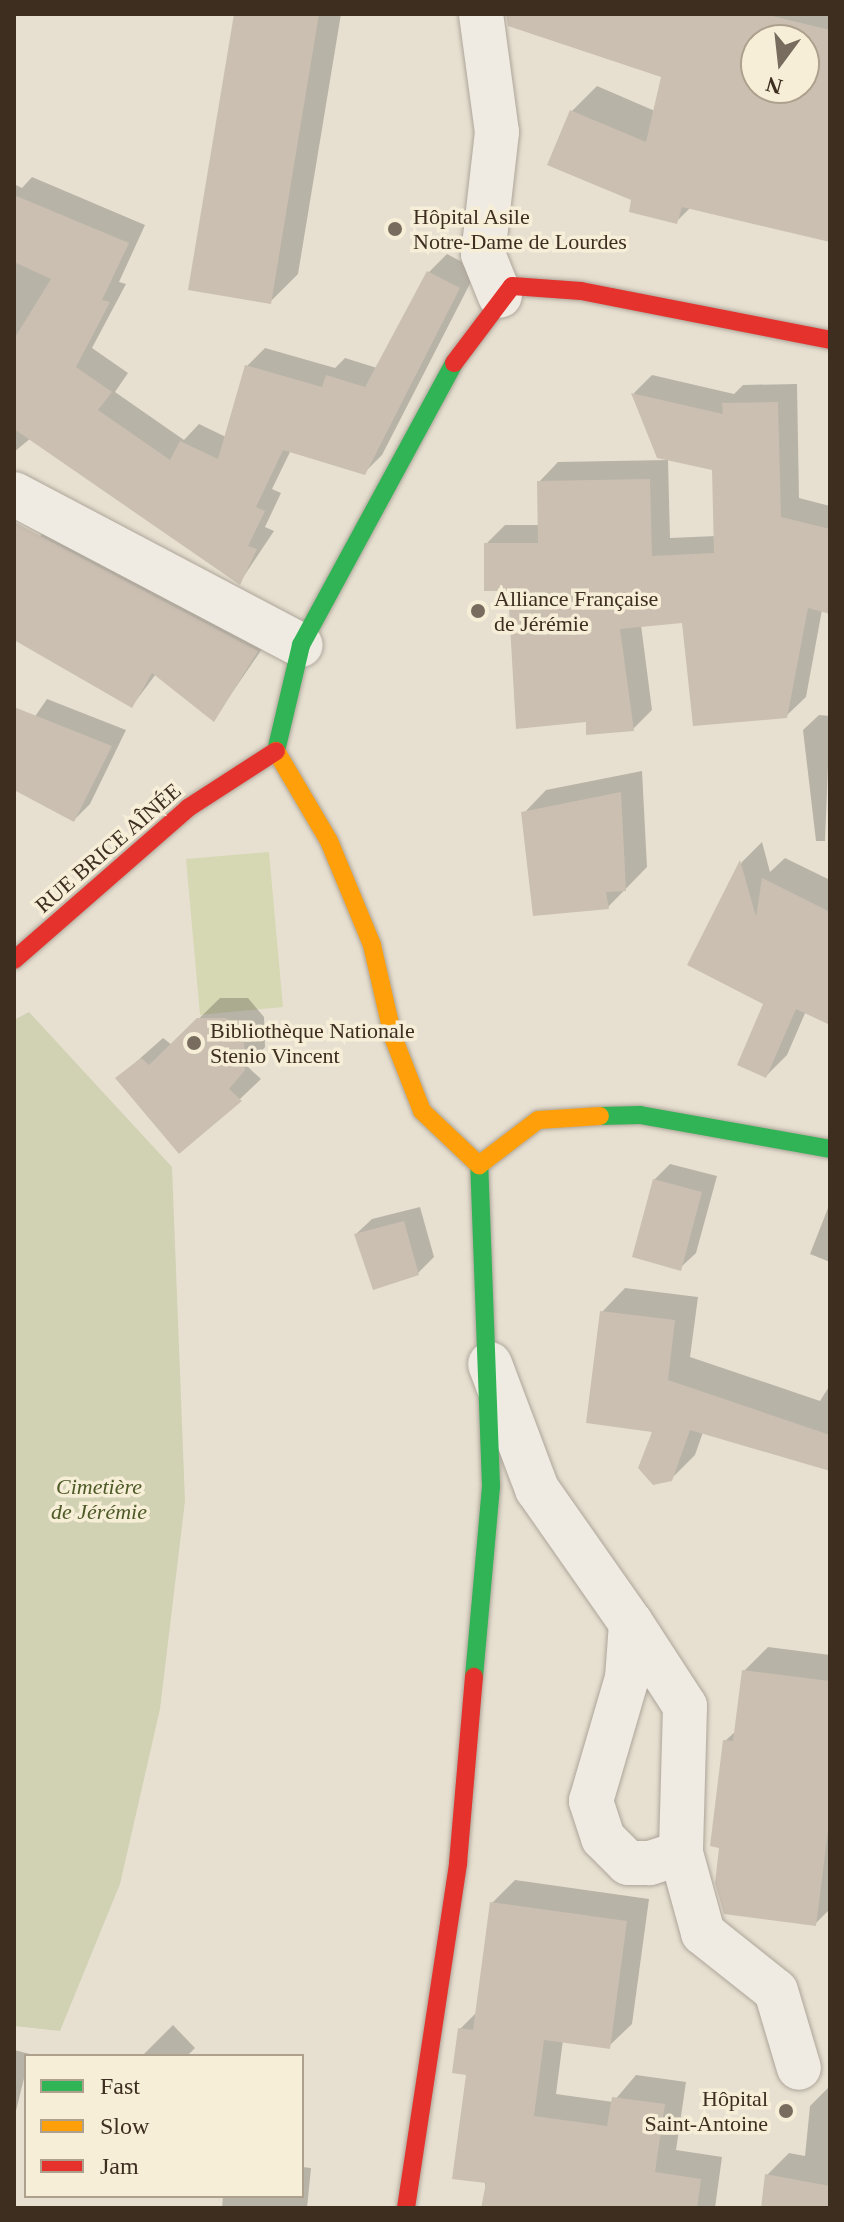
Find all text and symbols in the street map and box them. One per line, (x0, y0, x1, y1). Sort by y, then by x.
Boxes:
north arrow (740, 24, 820, 104)
text: N (763, 72, 785, 100)
place label: Hôpital Asile Notre-Dame de Lourdes (413, 203, 627, 254)
marker: Hôpital Asile Notre-Dame de Lourdes (384, 218, 406, 240)
place label: Alliance Française de Jérémie (494, 585, 658, 636)
marker: Alliance Française de Jérémie (469, 602, 487, 620)
street label: RUE BRICE AÎNÉE (29, 777, 187, 919)
place label: Bibliothèque Nationale Stenio Vincent (210, 1017, 415, 1068)
marker: Bibliothèque Nationale Stenio Vincent (185, 1034, 203, 1052)
park label: Cimetière de Jérémie (51, 1473, 147, 1524)
legend (24, 2054, 304, 2198)
text: Fast (100, 2073, 140, 2099)
place label: Hôpital Saint-Antoine (645, 2085, 768, 2136)
marker: Hôpital Saint-Antoine (775, 2100, 797, 2122)
text: Slow (100, 2113, 149, 2139)
text: Jam (100, 2153, 139, 2179)

